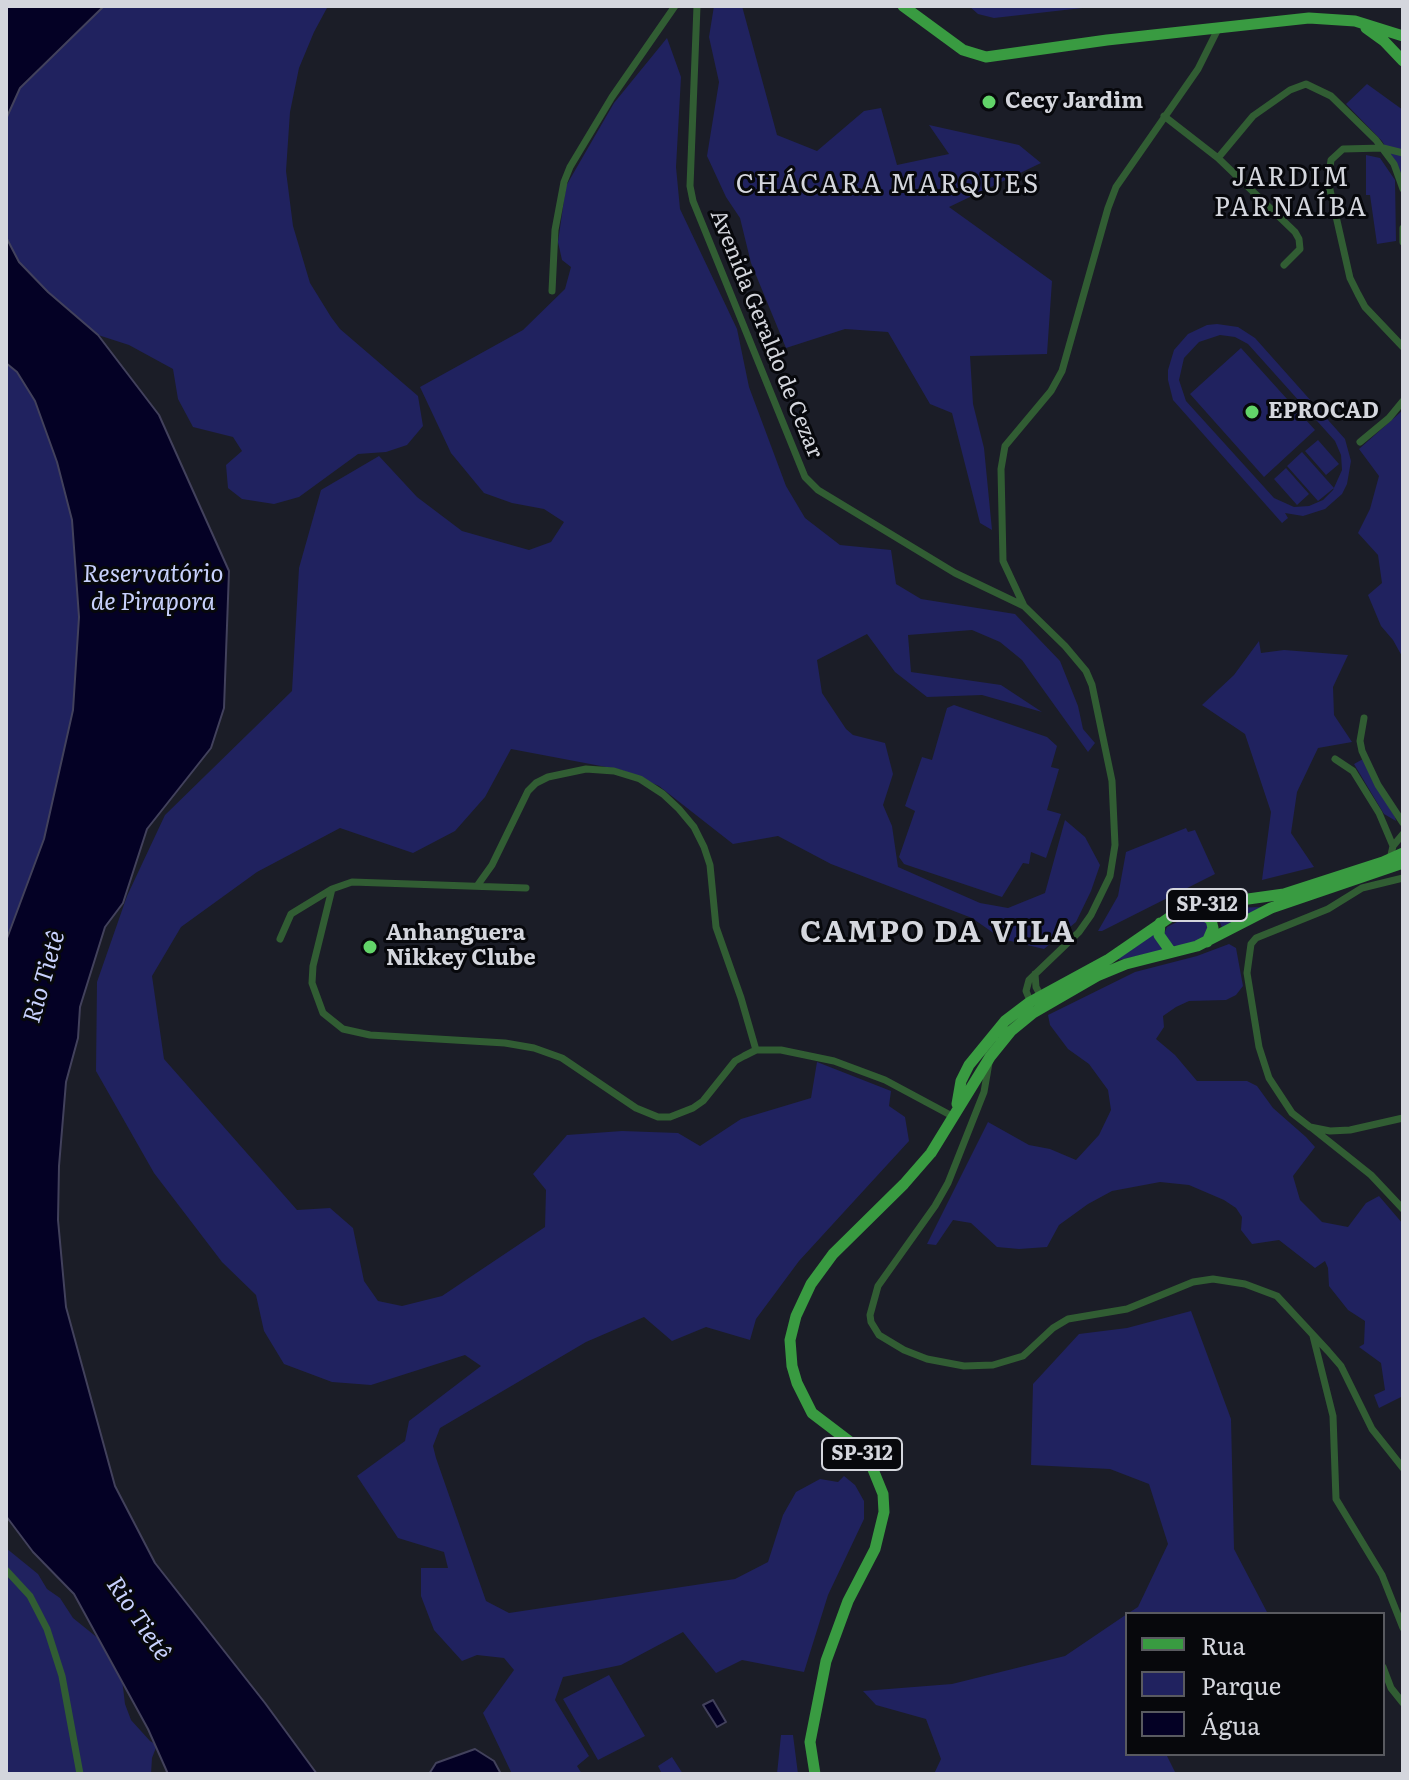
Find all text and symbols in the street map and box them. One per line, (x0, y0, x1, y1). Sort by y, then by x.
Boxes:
place label: Cecy Jardim (1005, 89, 1143, 115)
marker: Cecy Jardim (980, 93, 998, 111)
district label: JARDIM PARNAÍBA (1214, 162, 1368, 224)
district label: CHÁCARA MARQUES (736, 169, 1040, 201)
street label: Avenida Geraldo de Cezar (704, 206, 828, 462)
place label: EPROCAD (1268, 399, 1379, 425)
marker: EPROCAD (1243, 403, 1261, 421)
water label: Reservatório de Pirapora (83, 561, 223, 617)
road number: SP-312 (1167, 889, 1247, 921)
district label: CAMPO DA VILA (800, 915, 1076, 951)
place label: Anhanguera Nikkey Clube (386, 921, 536, 972)
water label: Rio Tietê (18, 928, 72, 1026)
marker: Anhanguera Nikkey Clube (361, 938, 379, 956)
road number: SP-312 (822, 1438, 902, 1470)
water label: Rio Tietê (100, 1572, 176, 1666)
legend (1125, 1612, 1385, 1756)
text: Rua (1201, 1627, 1245, 1662)
text: Parque (1201, 1667, 1281, 1702)
text: Água (1201, 1707, 1260, 1742)

